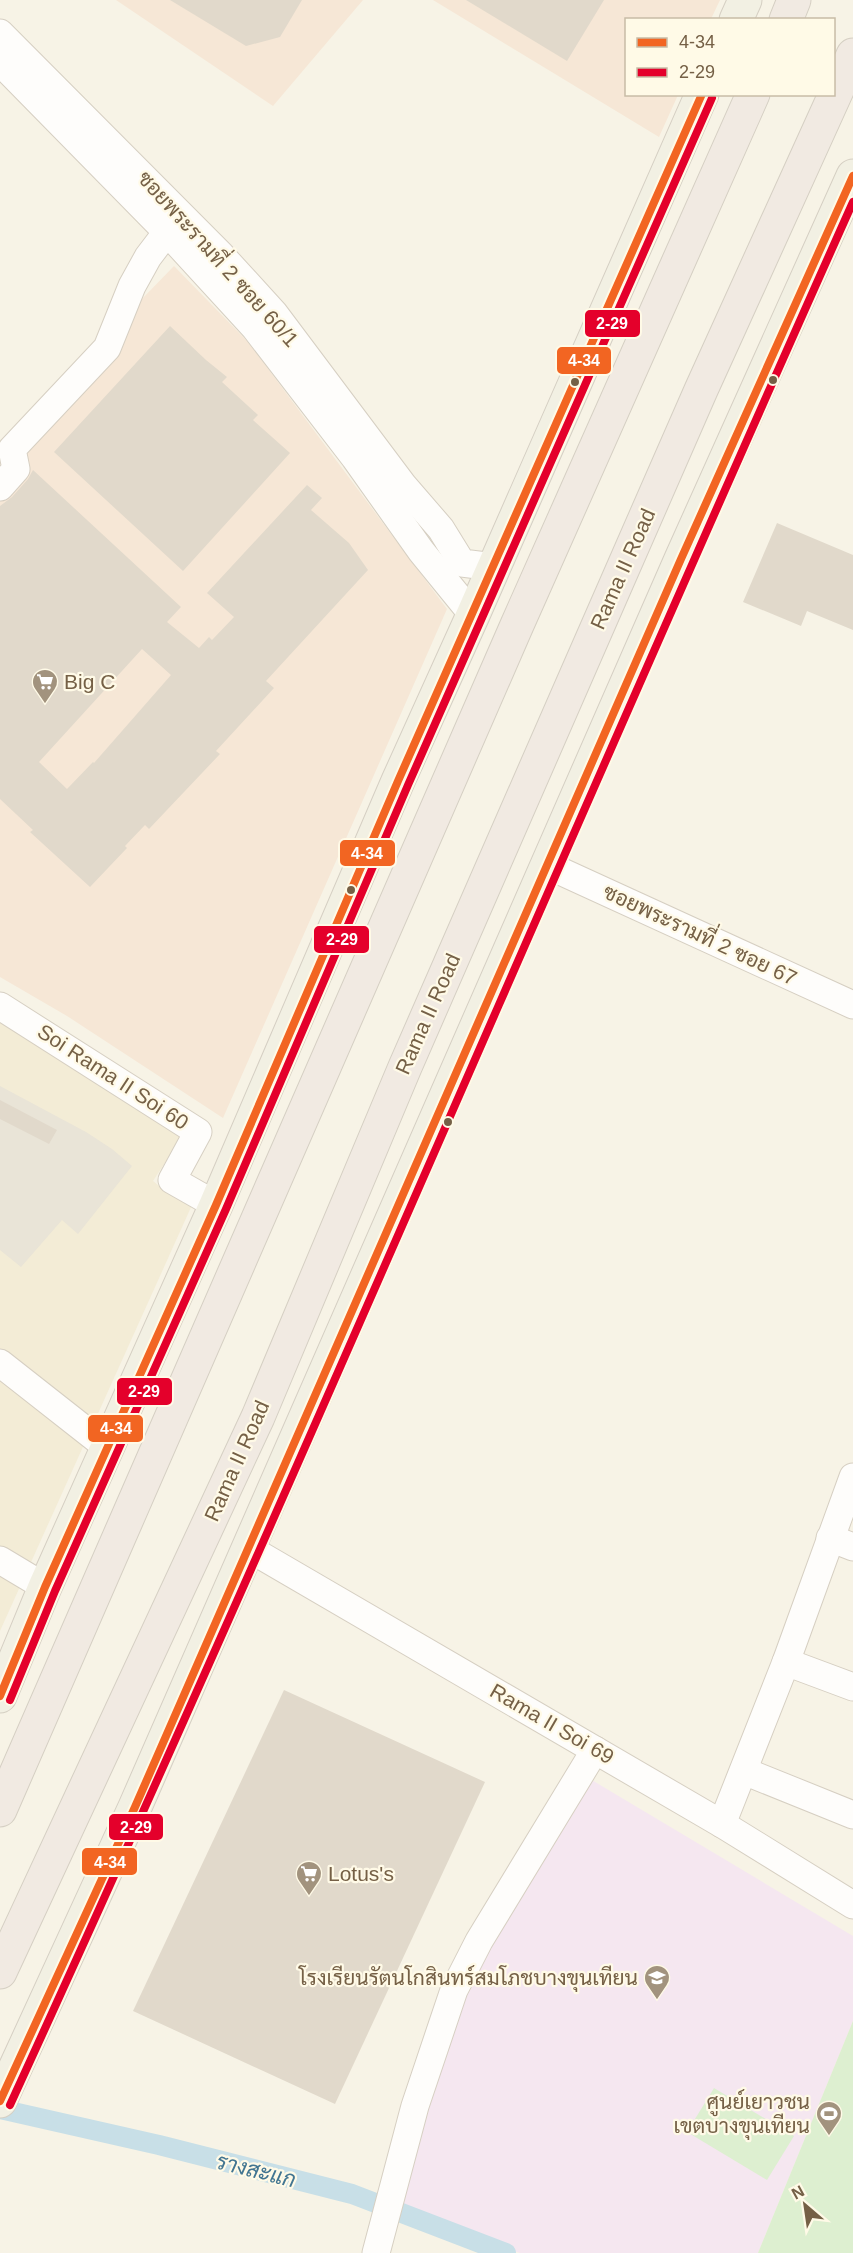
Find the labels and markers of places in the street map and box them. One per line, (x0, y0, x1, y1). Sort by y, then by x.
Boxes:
unlabelled marker (767, 374, 779, 386)
unlabelled marker (569, 376, 581, 388)
supermarket icon: Big C (30, 667, 60, 705)
place label: Big C (64, 670, 115, 693)
unlabelled marker (345, 884, 357, 896)
unlabelled marker (442, 1116, 454, 1128)
supermarket icon: Lotus's (294, 1859, 324, 1897)
place label: Lotus's (328, 1862, 394, 1885)
school or university icon: โรงเรียนรัตนโกสินทร์สมโภชบางขุนเทียน (642, 1963, 672, 2001)
place label: โรงเรียนรัตนโกสินทร์สมโภชบางขุนเทียน (298, 1964, 638, 1992)
place label: ศูนย์เยาวชน เขตบางขุนเทียน (673, 2088, 810, 2140)
sports icon: ศูนย์เยาวชน เขตบางขุนเทียน (814, 2099, 844, 2137)

